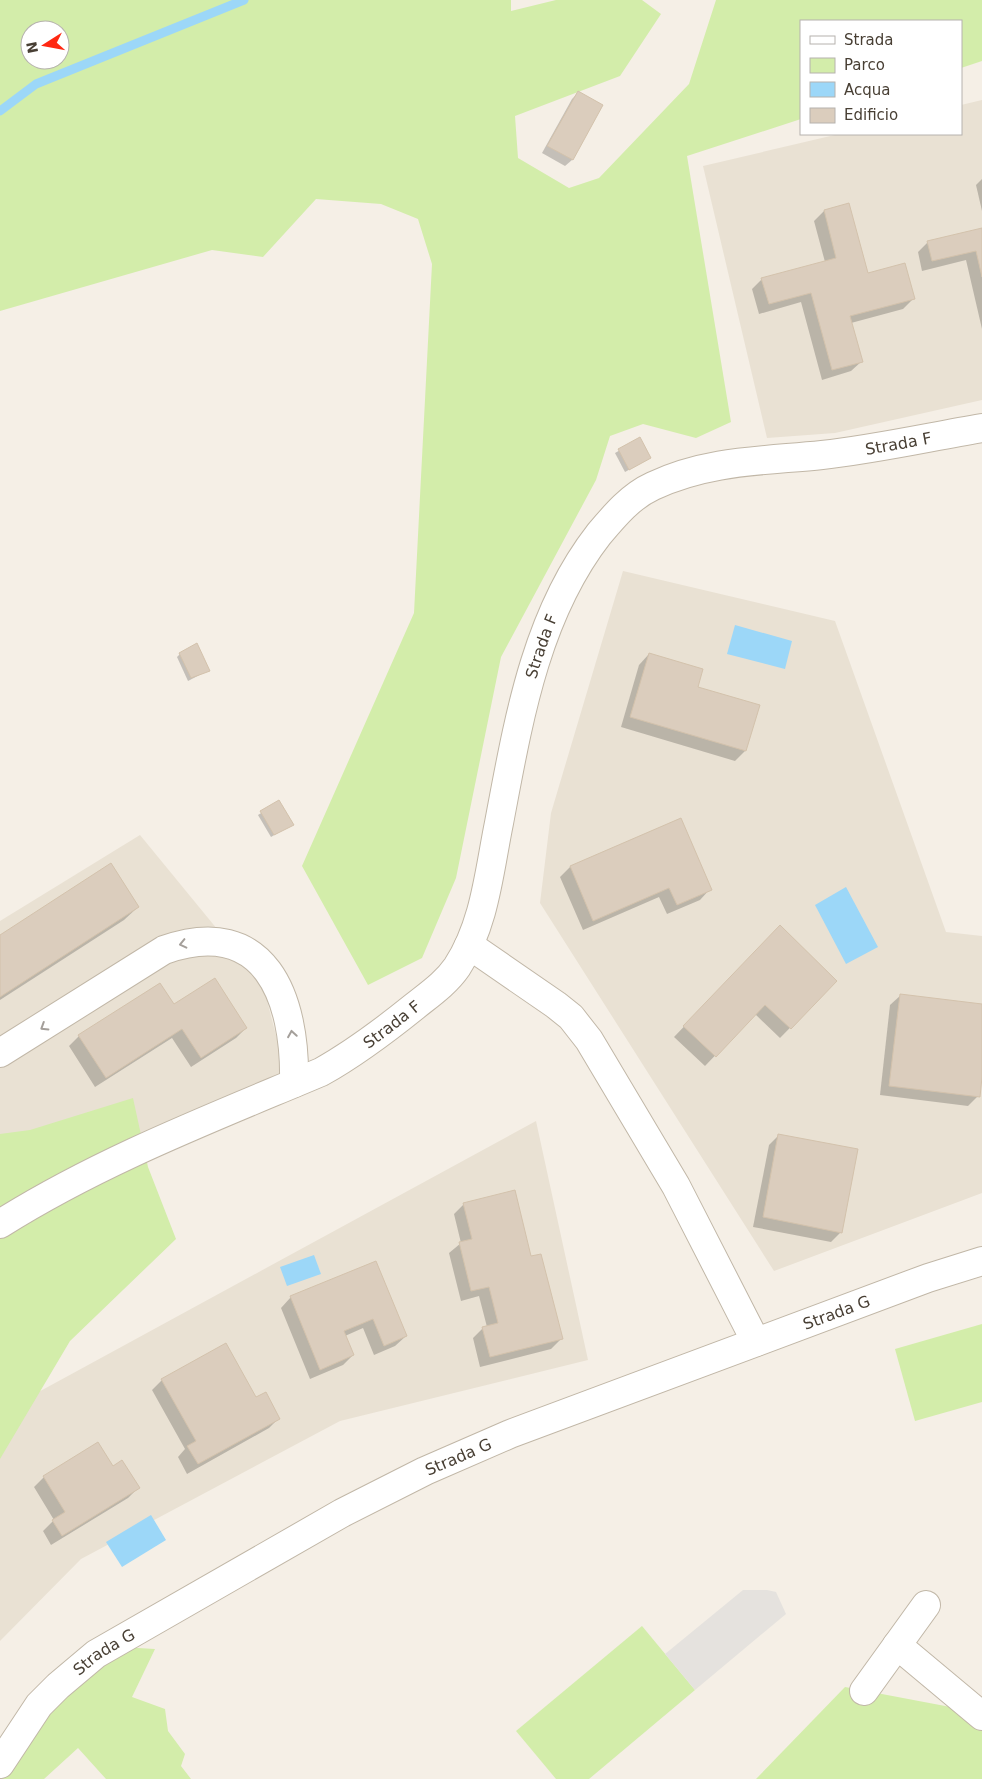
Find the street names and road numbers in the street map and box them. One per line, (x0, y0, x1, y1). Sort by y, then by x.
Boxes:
street label: Strada F (864, 428, 933, 458)
street label: Strada F (521, 611, 561, 681)
street label: Strada F (359, 996, 424, 1052)
street label: Strada G (800, 1291, 873, 1333)
street label: Strada G (422, 1434, 494, 1479)
street label: Strada G (69, 1624, 138, 1679)

